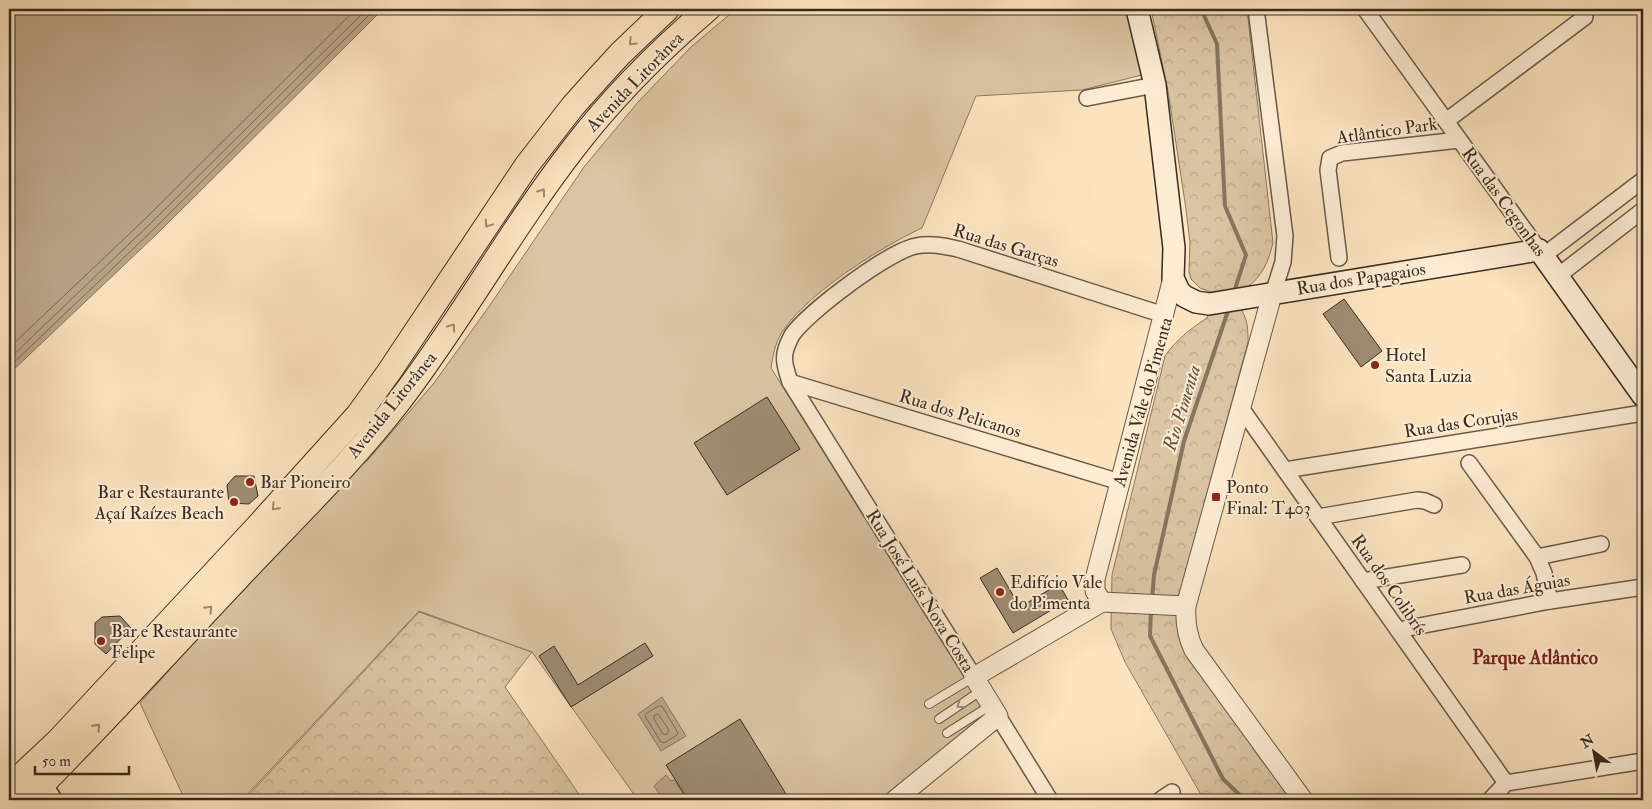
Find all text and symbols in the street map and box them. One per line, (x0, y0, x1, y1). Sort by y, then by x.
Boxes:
street label: Avenida Litorânea (581, 27, 689, 138)
one-way arrow (628, 36, 637, 45)
street label: Atlântico Park (1334, 113, 1439, 150)
street label: Rua das Cegonhas (1457, 143, 1551, 261)
one-way arrow (536, 188, 545, 198)
one-way arrow (484, 219, 494, 228)
street label: Rua das Garças (950, 219, 1062, 273)
street label: Rua dos Papagaios (1295, 257, 1427, 301)
street label: Avenida Vale do Pimenta (1108, 314, 1178, 490)
one-way arrow (446, 324, 455, 333)
place label: Hotel Santa Luzia (1385, 344, 1472, 388)
street label: Avenida Litorânea (341, 347, 442, 464)
marker: Hotel Santa Luzia (1369, 359, 1381, 371)
water label: Rio Pimenta (1157, 362, 1206, 455)
street label: Rua dos Pelicanos (896, 385, 1024, 443)
street label: Rua das Corujas (1402, 403, 1520, 443)
place label: Bar Pioneiro (260, 471, 351, 494)
marker: Bar Pioneiro (244, 476, 256, 488)
place label: Ponto Final: T403 (1226, 476, 1311, 520)
place label: Bar e Restaurante Açaí Raízes Beach (94, 481, 225, 525)
marker: Ponto Final: T403 (1210, 491, 1222, 503)
marker: Bar e Restaurante Açaí Raízes Beach (228, 496, 240, 508)
one-way arrow (272, 502, 281, 511)
street label: Rua José Luís Nova Costa (861, 505, 980, 677)
street label: Rua dos Colibrís (1346, 530, 1432, 640)
street label: Rua das Águias (1462, 568, 1572, 610)
place label: Edifício Vale do Pimenta (1010, 571, 1103, 615)
marker: Edifício Vale do Pimenta (994, 586, 1006, 598)
one-way arrow (203, 605, 212, 614)
place label: Bar e Restaurante Felipe (111, 620, 238, 664)
marker: Bar e Restaurante Felipe (95, 635, 107, 647)
district label: Parque Atlântico (1472, 646, 1598, 671)
one-way arrow (957, 699, 966, 708)
one-way arrow (91, 724, 100, 733)
north arrow (1570, 726, 1620, 776)
text: N (1577, 731, 1598, 752)
scale bar (35, 744, 129, 776)
text: 50 m (42, 752, 71, 771)

